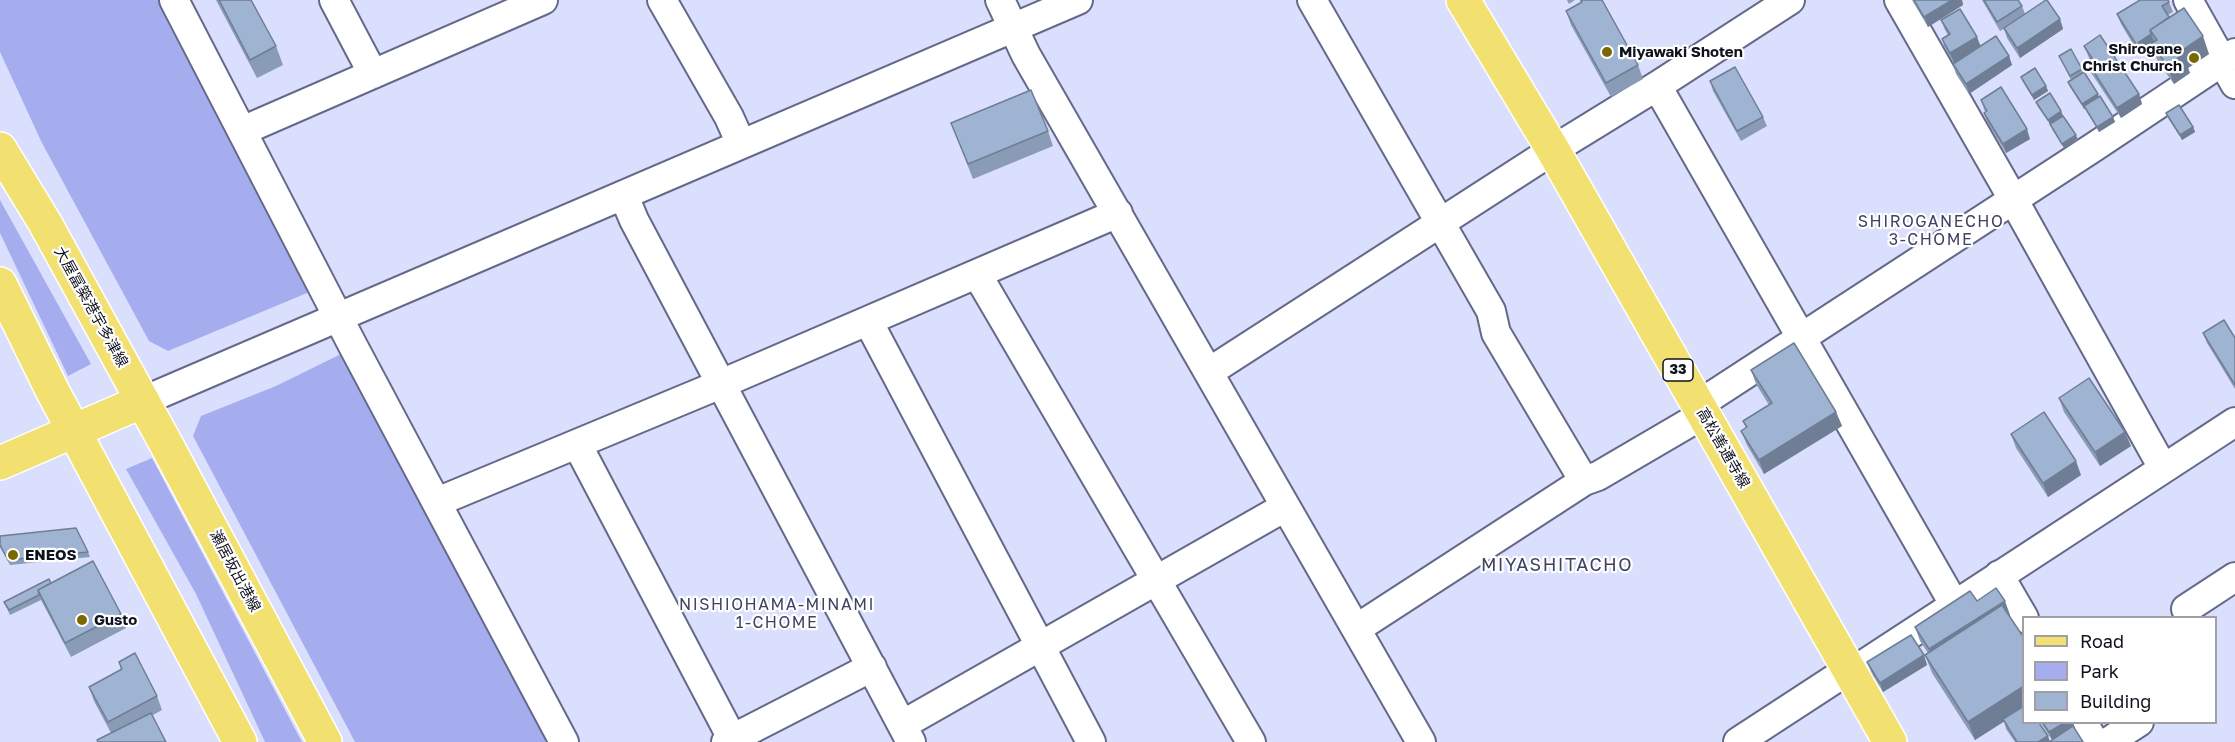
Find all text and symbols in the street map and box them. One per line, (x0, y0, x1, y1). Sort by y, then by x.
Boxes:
place label: Shirogane Christ Church (2082, 40, 2182, 75)
place label: Miyawaki Shoten (1619, 43, 1743, 61)
marker: Miyawaki Shoten (1600, 45, 1614, 59)
marker: Shirogane Christ Church (2187, 51, 2201, 65)
district label: SHIROGANECHO 3-CHOME (1858, 212, 2004, 250)
street label: 大屋冨築港宇多津線 (50, 244, 132, 370)
road number: 33 (1663, 359, 1693, 381)
street label: 高松善通寺線 (1693, 405, 1753, 491)
street label: 瀬居坂出港線 (206, 527, 264, 615)
place label: ENEOS (25, 546, 77, 564)
marker: ENEOS (6, 548, 20, 562)
district label: MIYASHITACHO (1481, 554, 1633, 576)
district label: NISHIOHAMA-MINAMI 1-CHOME (679, 595, 875, 633)
place label: Gusto (94, 611, 137, 629)
marker: Gusto (75, 613, 89, 627)
legend (2022, 616, 2217, 724)
text: Road (2080, 630, 2124, 652)
text: Park (2080, 660, 2119, 682)
text: Building (2080, 690, 2151, 712)

